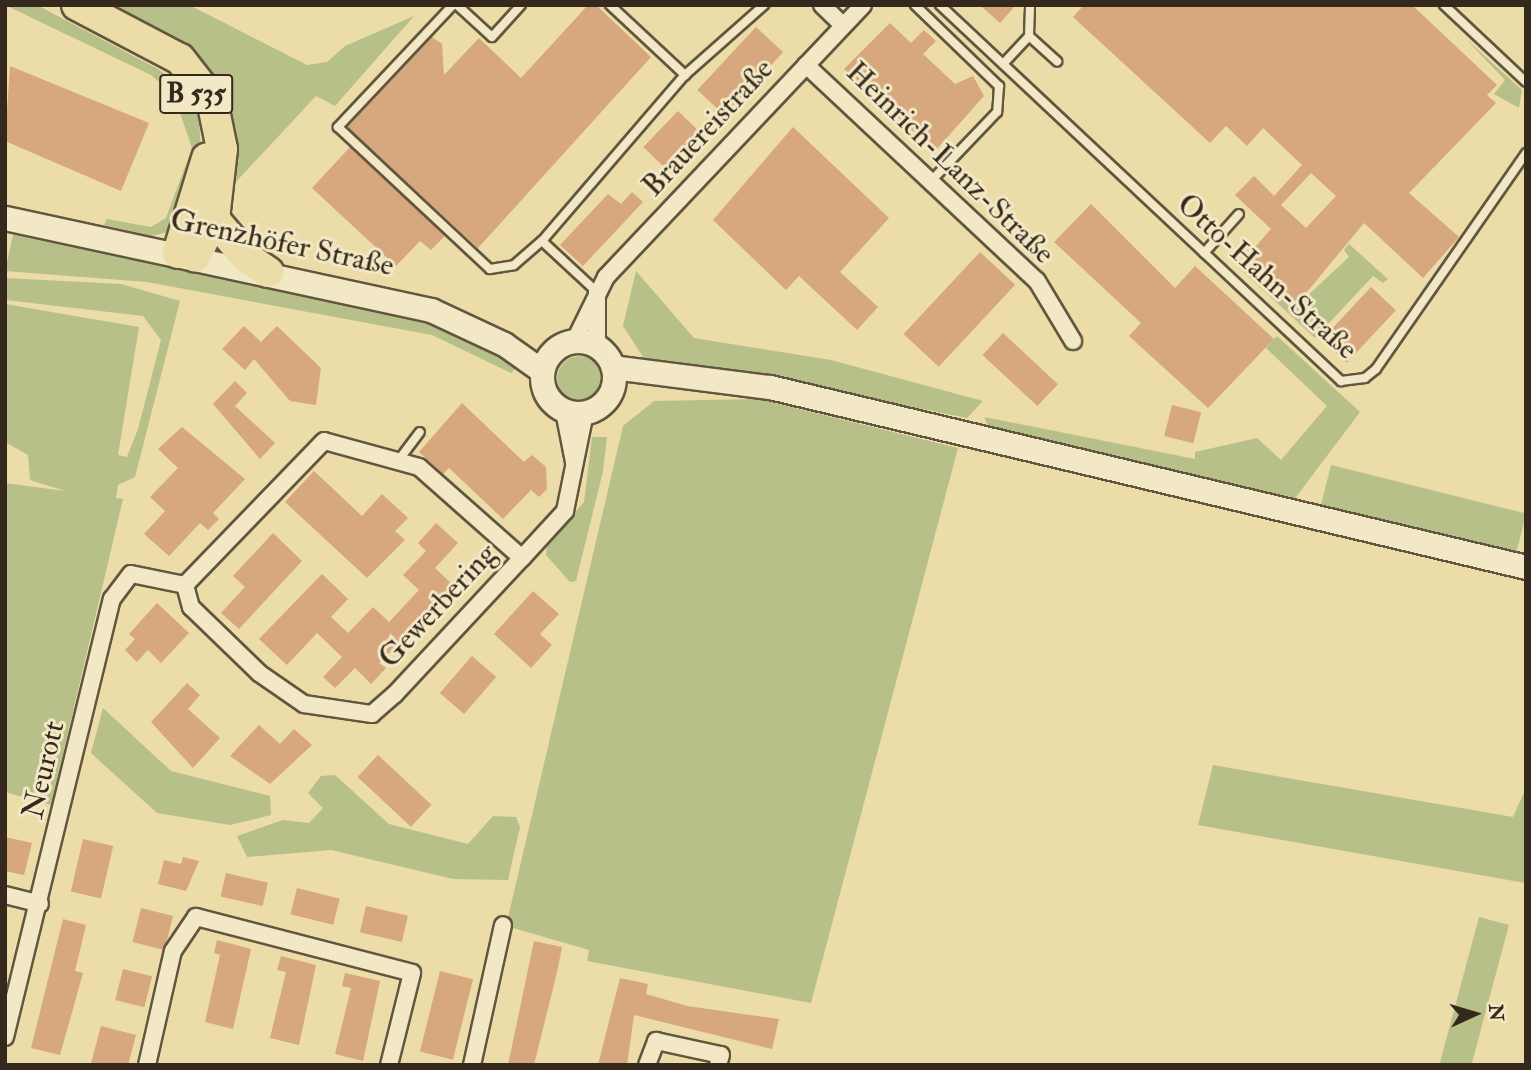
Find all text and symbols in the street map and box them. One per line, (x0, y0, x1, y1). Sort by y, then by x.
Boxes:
street label: Brauereistraße (635, 52, 781, 204)
street label: Heinrich-Lanz-Straße (839, 54, 1061, 272)
road number: B 535 (158, 70, 234, 119)
street label: Otto-Hahn-Straße (1169, 187, 1365, 367)
street label: Grenzhöfer Straße (167, 202, 397, 284)
street label: Gewerbering (371, 537, 505, 675)
street label: Neurott (15, 718, 73, 822)
north arrow (1440, 979, 1510, 1049)
text: N (1483, 1003, 1509, 1022)

